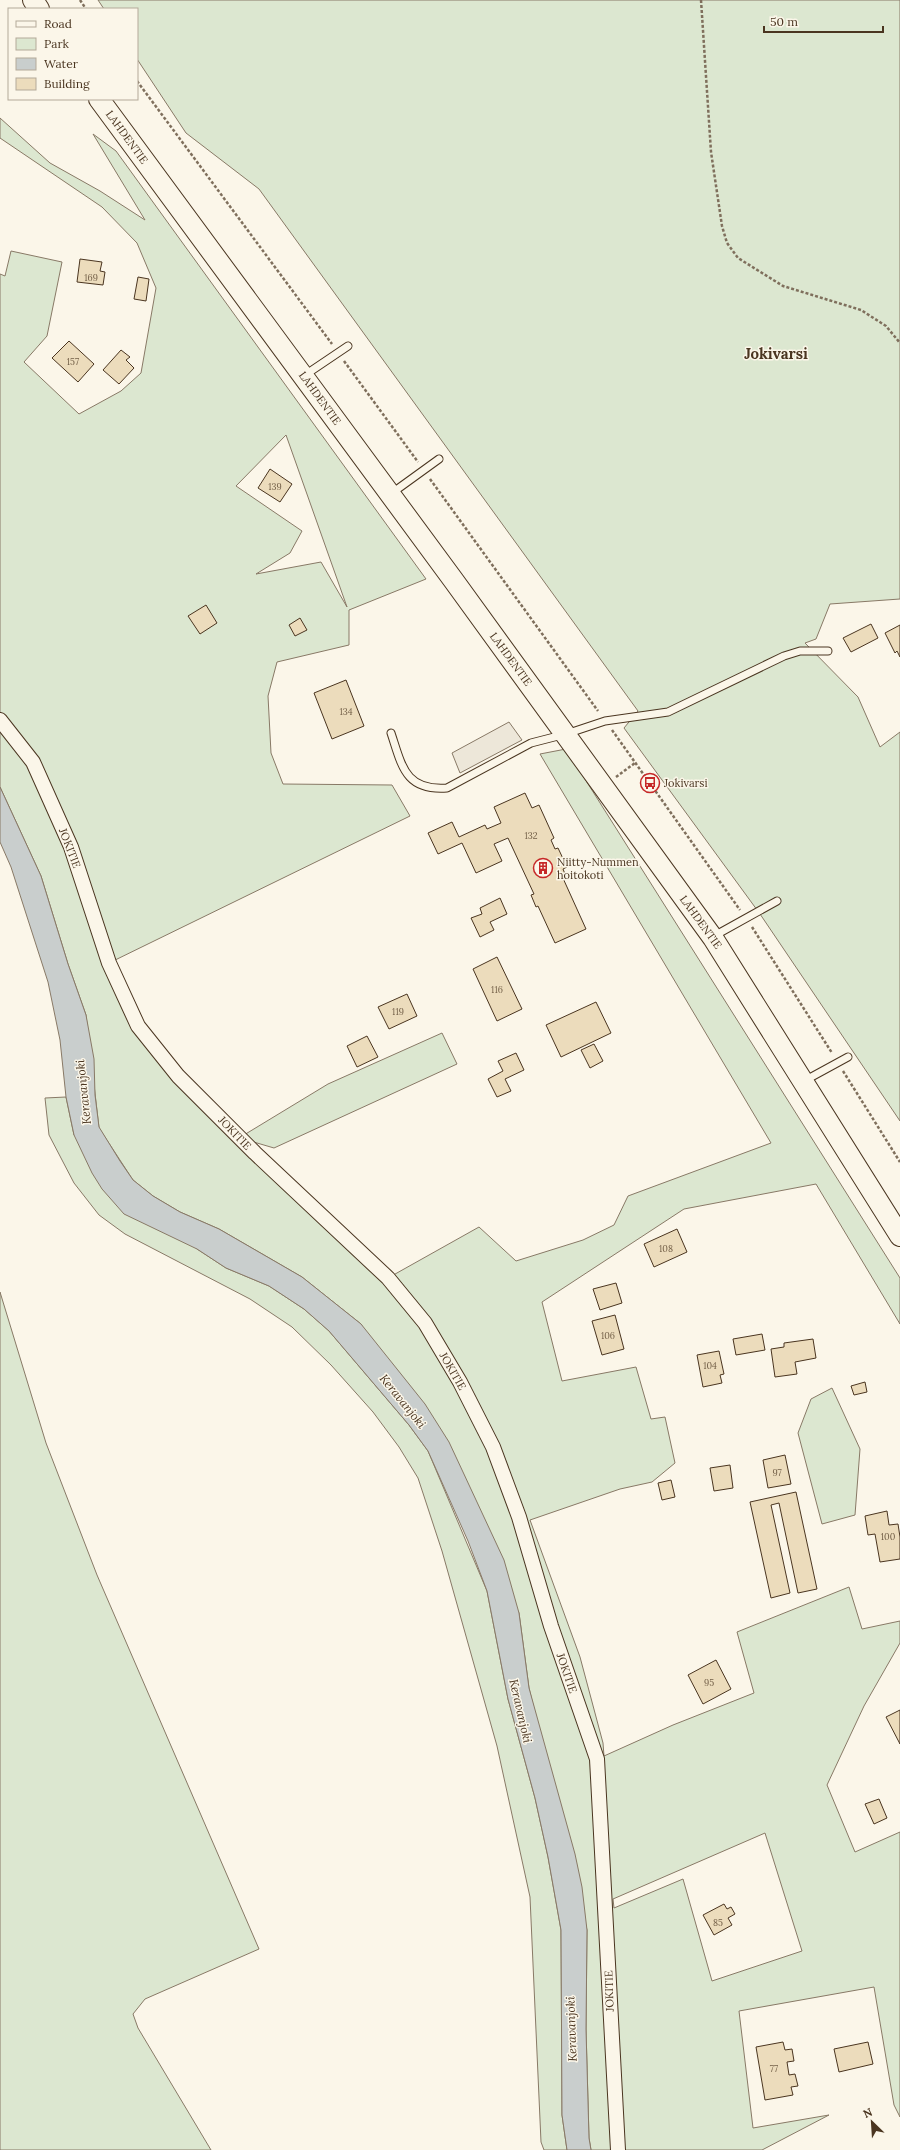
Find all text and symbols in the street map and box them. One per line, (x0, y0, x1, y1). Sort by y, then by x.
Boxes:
legend (8, 8, 138, 100)
scale bar (764, 8, 883, 34)
text: 50 m (770, 14, 798, 29)
text: Road (44, 16, 72, 31)
text: Park (44, 36, 70, 51)
text: Water (44, 56, 79, 71)
text: Building (44, 76, 90, 91)
street label: LAHDENTIE (103, 107, 151, 167)
house number: 169 (84, 272, 98, 283)
district label: Jokivarsi (744, 344, 808, 363)
house number: 157 (67, 356, 79, 367)
street label: LAHDENTIE (296, 368, 344, 428)
house number: 139 (268, 481, 282, 492)
street label: LAHDENTIE (487, 629, 535, 689)
house number: 134 (339, 706, 353, 717)
bus stop icon: Jokivarsi (639, 772, 661, 794)
place label: Jokivarsi (663, 776, 708, 790)
street label: JOKITIE (56, 825, 84, 870)
house number: 132 (524, 830, 538, 841)
place label: Niitty-Nummen hoitokoti (557, 855, 639, 882)
building icon: Niitty-Nummen hoitokoti (532, 857, 554, 879)
street label: LAHDENTIE (677, 892, 725, 952)
house number: 116 (491, 984, 503, 995)
house number: 119 (392, 1006, 404, 1017)
water label: Keravanjoki (72, 1059, 94, 1125)
street label: JOKITIE (215, 1113, 255, 1153)
house number: 108 (659, 1243, 673, 1254)
house number: 106 (601, 1330, 615, 1341)
street label: JOKITIE (436, 1349, 470, 1393)
house number: 104 (703, 1360, 717, 1371)
water label: Keravanjoki (377, 1371, 429, 1431)
house number: 97 (772, 1467, 782, 1478)
house number: 100 (881, 1531, 896, 1542)
street label: JOKITIE (553, 1650, 580, 1695)
water label: Keravanjoki (506, 1677, 536, 1745)
house number: 95 (704, 1677, 714, 1688)
house number: 85 (713, 1917, 723, 1928)
street label: JOKITIE (601, 1970, 617, 2013)
water label: Keravanjoki (562, 1996, 580, 2062)
house number: 77 (770, 2063, 778, 2074)
north arrow (852, 2102, 892, 2142)
text: N (861, 2105, 875, 2121)

